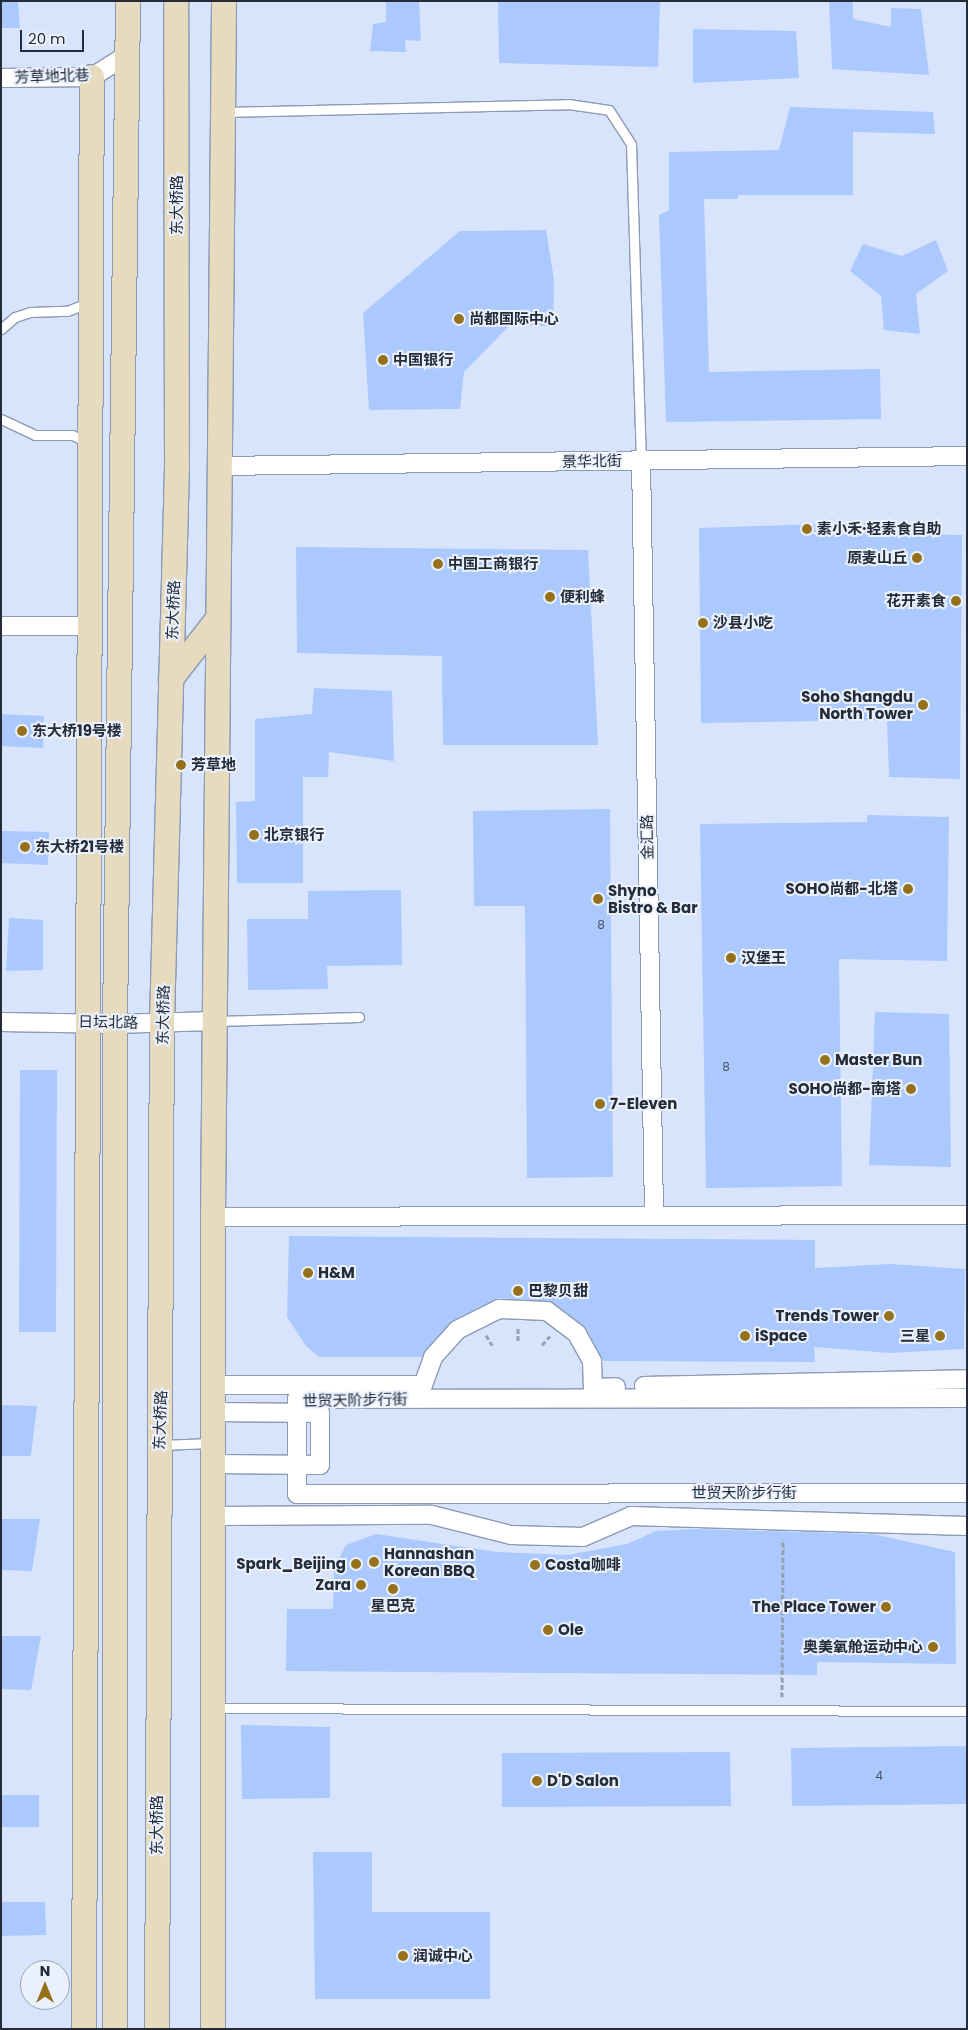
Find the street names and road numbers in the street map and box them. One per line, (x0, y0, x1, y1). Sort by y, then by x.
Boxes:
street label: 芳草地北巷 (14, 66, 90, 86)
street label: 东大桥路 (168, 175, 186, 235)
street label: 景华北街 (562, 451, 622, 471)
street label: 东大桥路 (163, 580, 183, 640)
street label: 金汇路 (638, 814, 656, 860)
street label: 东大桥路 (153, 985, 173, 1045)
street label: 日坛北路 (78, 1012, 138, 1032)
street label: 东大桥路 (150, 1390, 170, 1450)
street label: 世贸天阶步行街 (302, 1390, 408, 1410)
street label: 世贸天阶步行街 (692, 1484, 796, 1502)
street label: 东大桥路 (148, 1795, 166, 1855)

